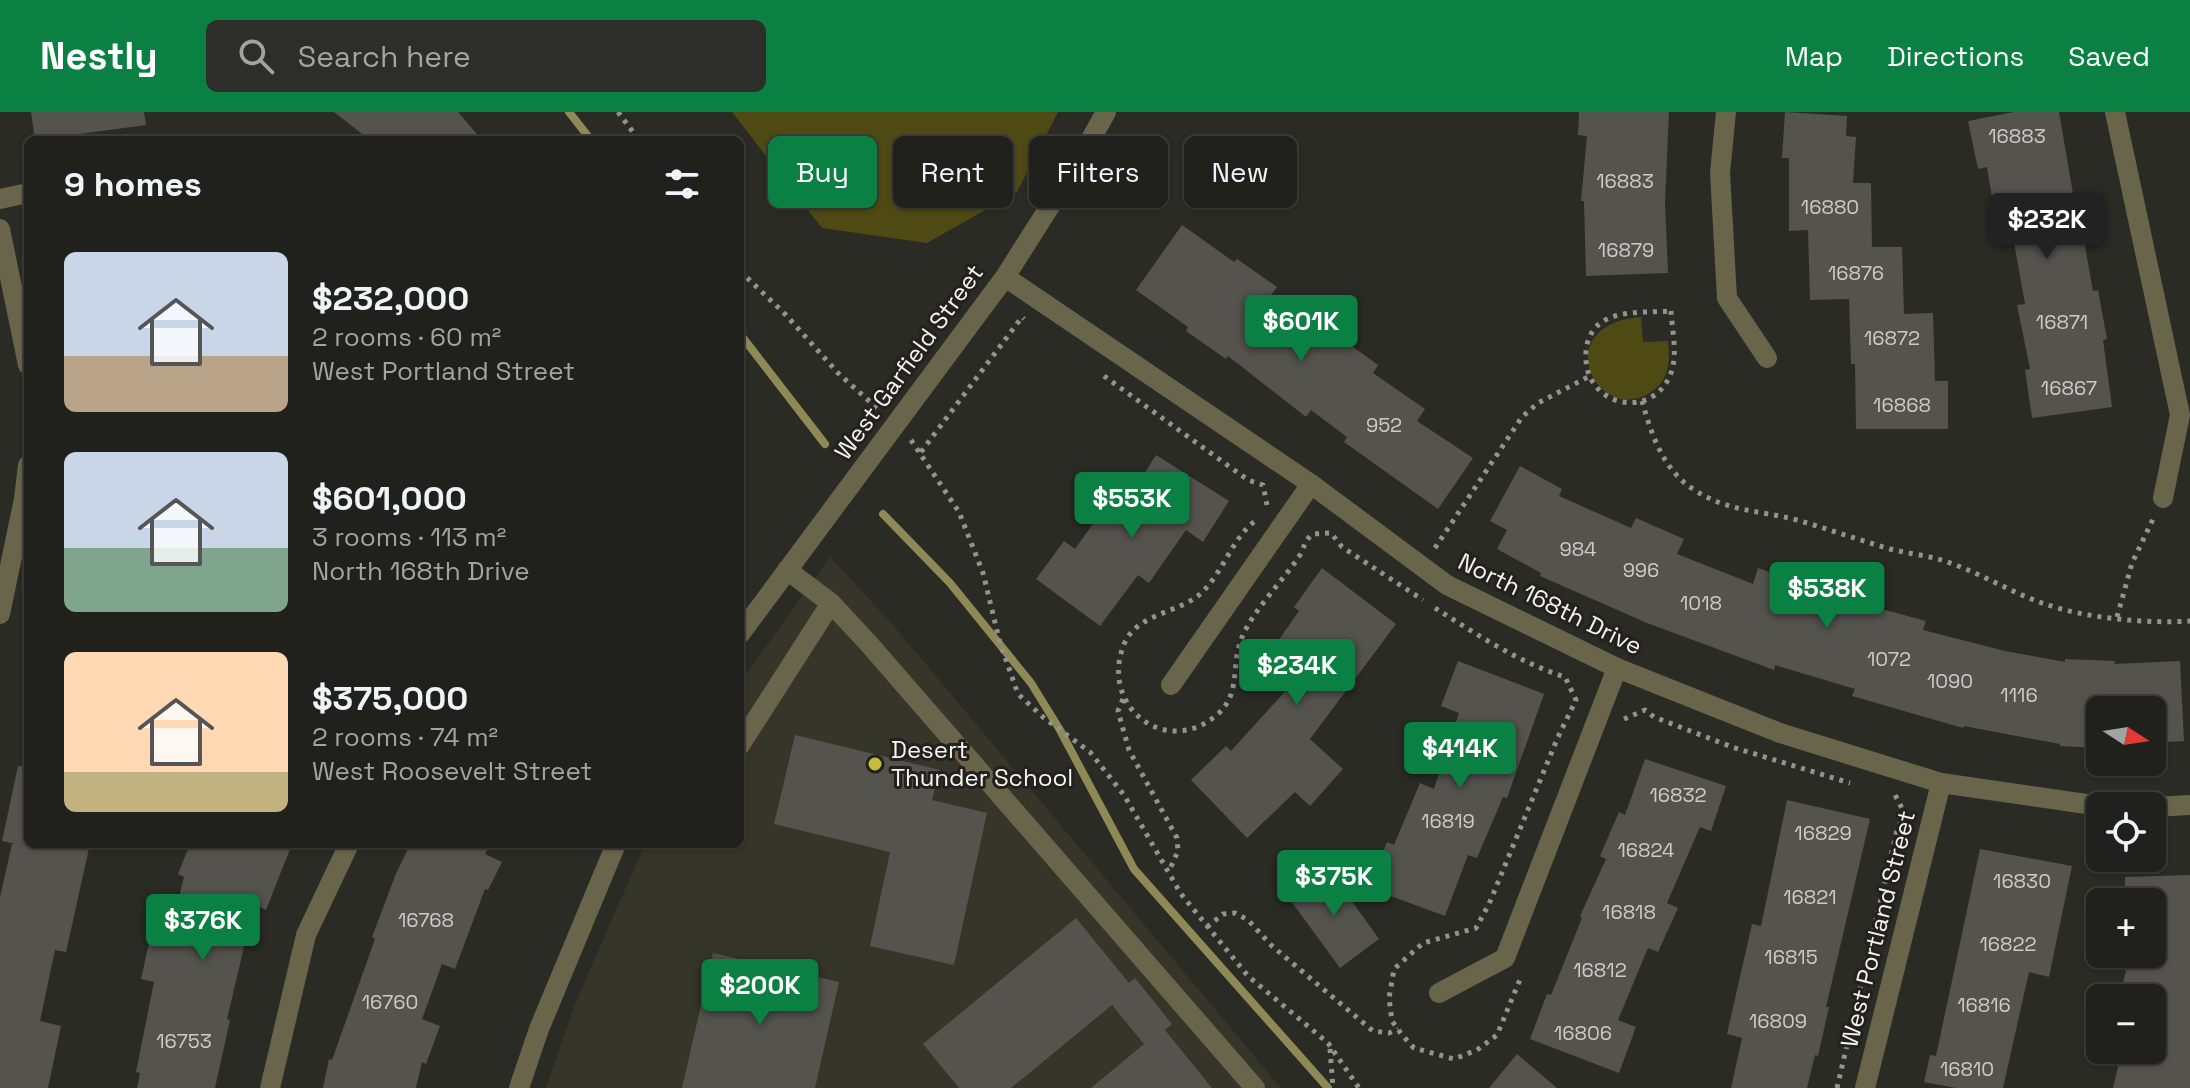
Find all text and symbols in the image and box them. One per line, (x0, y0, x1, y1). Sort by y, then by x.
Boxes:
search box (206, 20, 766, 92)
text: Nestly (40, 32, 158, 80)
icon: search (234, 34, 278, 78)
text: Search here (298, 37, 471, 76)
text: Map (1785, 38, 1843, 74)
text: Directions (1887, 38, 2024, 74)
text: Saved (2068, 38, 2150, 74)
house number: 16883 (1988, 123, 2046, 149)
chip: Buy (768, 136, 877, 208)
chip: Rent (893, 136, 1013, 208)
chip: Filters (1029, 136, 1168, 208)
chip: New (1184, 136, 1297, 208)
icon: filters (660, 162, 704, 206)
text: 9 homes (64, 163, 202, 206)
house number: 16883 (1596, 168, 1654, 194)
pin: $232K (1991, 193, 2103, 261)
house number: 16880 (1801, 194, 1859, 220)
text: $232K (2008, 202, 2086, 236)
house number: 16879 (1598, 237, 1654, 263)
street label: West Garfield Street (827, 258, 990, 466)
house number: 16876 (1828, 260, 1884, 286)
text: $232,000 (312, 277, 469, 320)
icon: home (128, 284, 224, 380)
pin: $601K (1245, 295, 1357, 363)
text: $601K (1263, 304, 1339, 338)
house number: 16871 (2036, 309, 2088, 335)
text: 2 rooms · 60 m² (312, 320, 501, 354)
house number: 16872 (1864, 325, 1920, 351)
text: West Portland Street (312, 354, 575, 388)
house number: 16867 (2041, 375, 2097, 401)
house number: 16868 (1873, 392, 1931, 418)
house number: 952 (1366, 412, 1402, 438)
pin: $553K (1076, 472, 1188, 540)
text: $601,000 (312, 477, 467, 520)
text: $553K (1092, 481, 1172, 515)
icon: home (128, 484, 224, 580)
text: 3 rooms · 113 m² (312, 520, 506, 554)
house number: 984 (1559, 536, 1597, 562)
street label: North 168th Drive (1453, 546, 1647, 662)
text: North 168th Drive (312, 554, 530, 588)
house number: 996 (1623, 557, 1659, 583)
pin: $538K (1771, 562, 1883, 630)
text: $538K (1787, 571, 1867, 605)
house number: 1018 (1680, 590, 1722, 616)
pin: $234K (1241, 639, 1353, 707)
house number: 1072 (1867, 646, 1911, 672)
text: $234K (1257, 648, 1337, 682)
house number: 1090 (1927, 668, 1973, 694)
text: $375,000 (312, 677, 468, 720)
house number: 1116 (2000, 682, 2038, 708)
icon: home (128, 684, 224, 780)
north arrow (2086, 696, 2166, 776)
map controls (2086, 696, 2166, 1064)
text: 2 rooms · 74 m² (312, 720, 498, 754)
pin: $414K (1404, 722, 1516, 790)
text: $414K (1422, 731, 1498, 765)
place label: Desert Thunder School (891, 734, 1073, 793)
text: West Roosevelt Street (312, 754, 592, 788)
marker: Desert Thunder School (866, 755, 884, 773)
house number: 16832 (1649, 782, 1707, 808)
button: locate (2086, 792, 2166, 872)
street label: West Portland Street (1833, 807, 1922, 1050)
house number: 16819 (1421, 808, 1475, 834)
house number: 16829 (1794, 820, 1852, 846)
house number: 16824 (1617, 837, 1675, 863)
pin: $375K (1278, 850, 1390, 918)
text: $375K (1295, 859, 1373, 893)
house number: 16830 (1993, 868, 2051, 894)
house number: 16821 (1783, 884, 1837, 910)
button: + (2086, 888, 2166, 968)
pin: $376K (147, 894, 259, 962)
house number: 16818 (1602, 899, 1656, 925)
text: $376K (164, 903, 242, 937)
house number: 16768 (398, 907, 454, 933)
house number: 16822 (1979, 931, 2037, 957)
house number: 16815 (1764, 944, 1818, 970)
house number: 16812 (1573, 957, 1627, 983)
pin: $200K (704, 959, 816, 1027)
text: $200K (719, 968, 801, 1002)
button: − (2086, 984, 2166, 1064)
house number: 16760 (362, 989, 418, 1015)
house number: 16816 (1957, 992, 2011, 1018)
house number: 16809 (1749, 1008, 1807, 1034)
house number: 16806 (1554, 1020, 1612, 1046)
house number: 16753 (156, 1028, 212, 1054)
house number: 16810 (1940, 1056, 1994, 1082)

